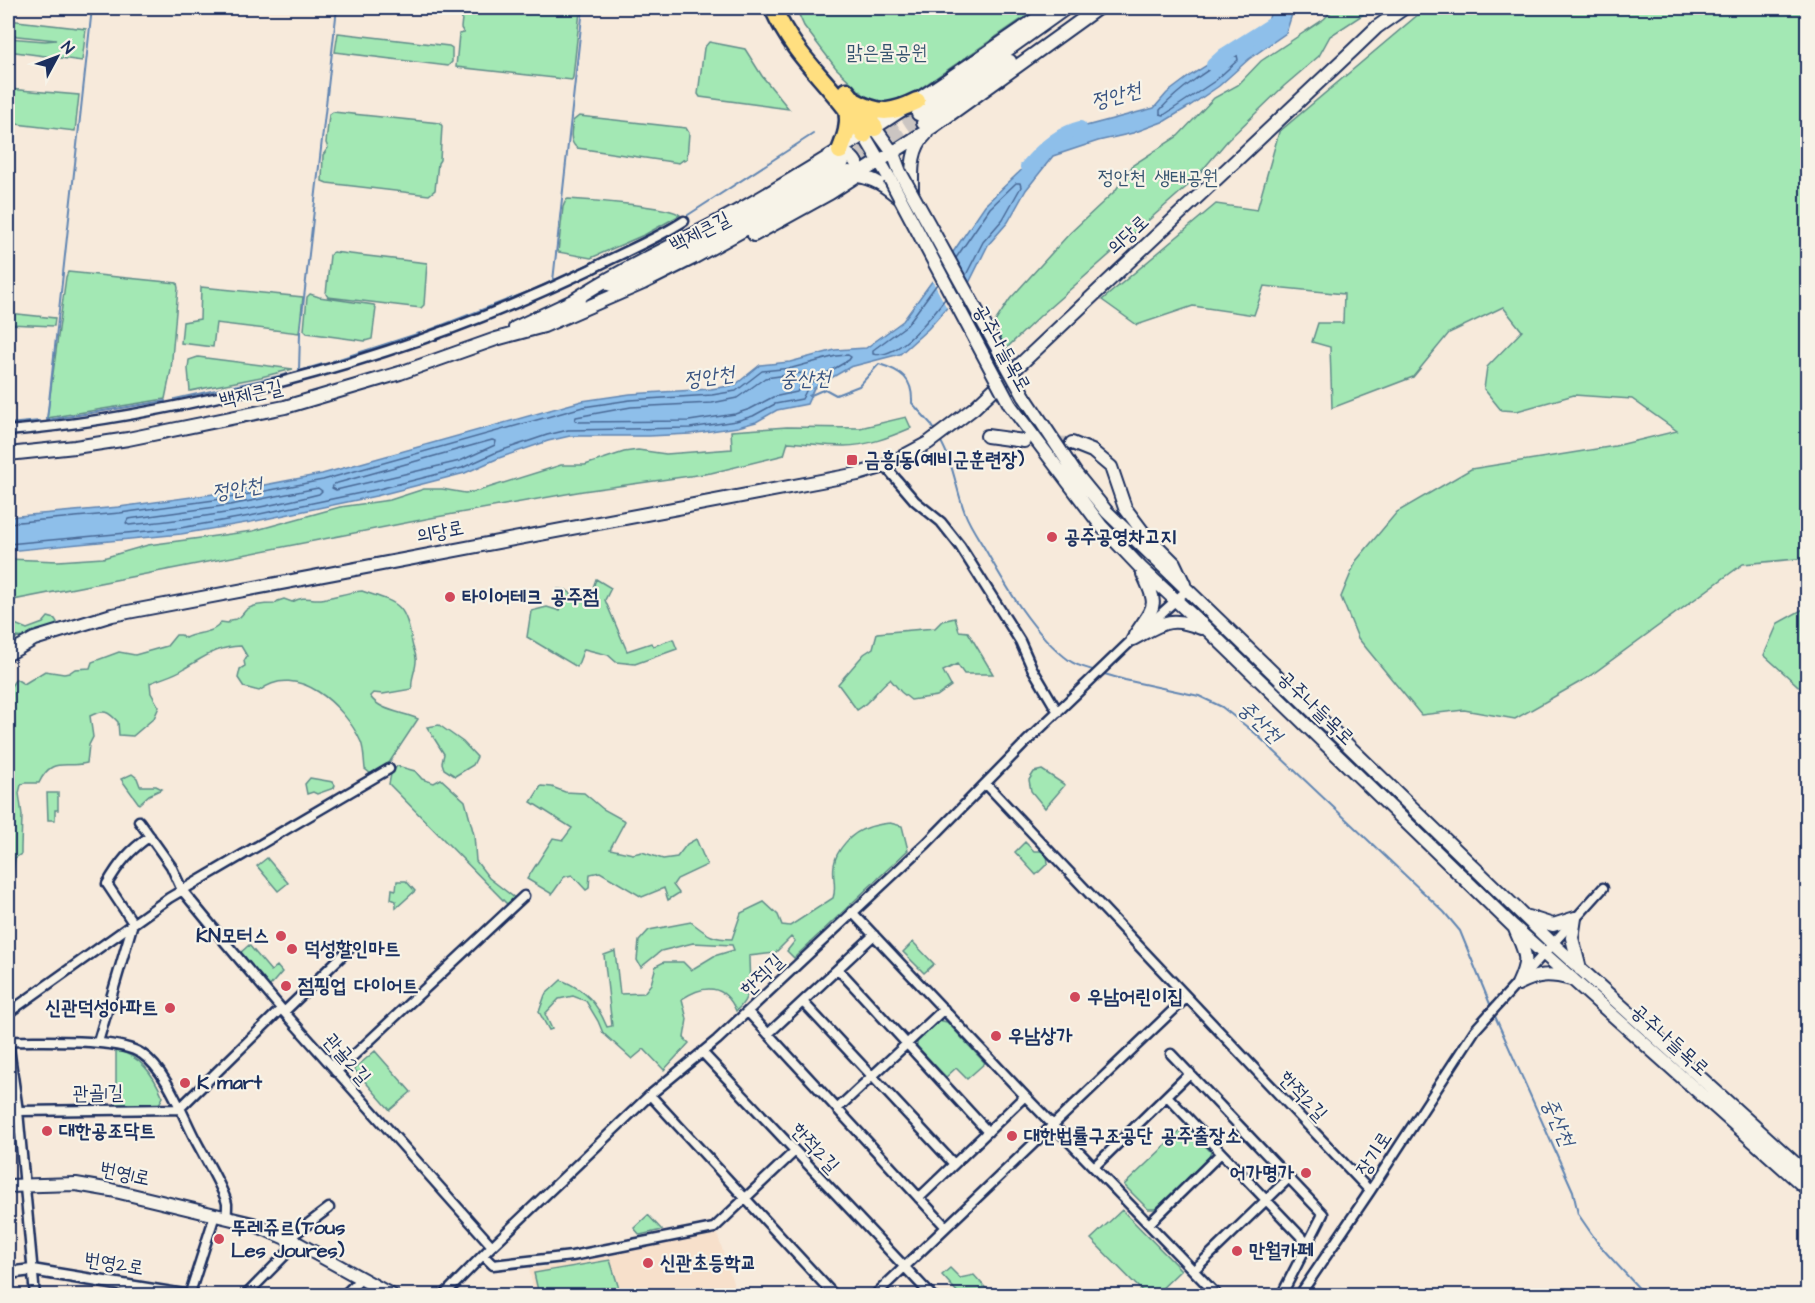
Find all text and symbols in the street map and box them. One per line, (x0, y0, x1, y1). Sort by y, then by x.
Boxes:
north arrow (27, 27, 87, 87)
text: N (56, 37, 79, 59)
park label: 맑은물공원 (847, 39, 927, 67)
water label: 정안천 (1088, 75, 1146, 117)
park label: 정안천 생태공원 (1098, 164, 1218, 192)
street label: 백제큰길 (665, 205, 735, 259)
street label: 의당로 (1101, 208, 1155, 262)
street label: 공주나들목로 (966, 299, 1038, 397)
water label: 정안천 (682, 359, 738, 395)
water label: 중산천 (779, 364, 833, 394)
street label: 백제큰길 (216, 373, 286, 415)
place label: 금흥1동(예비군훈련장) (864, 446, 1024, 474)
marker: 금흥1동(예비군훈련장) (845, 453, 859, 467)
water label: 정안천 (210, 470, 267, 508)
street label: 의당로 (414, 514, 466, 550)
place label: 공주공영차고지 (1064, 523, 1177, 551)
marker: 공주공영차고지 (1045, 530, 1059, 544)
place label: 타이어테크 공주점 (462, 583, 599, 611)
marker: 타이어테크 공주점 (443, 590, 457, 604)
street label: 공주나들목로 (1272, 664, 1360, 752)
water label: 중산천 (1232, 694, 1290, 751)
place label: KN모터스 (196, 922, 269, 950)
marker: KN모터스 (274, 929, 288, 943)
place label: 덕성할인마트 (304, 935, 401, 963)
marker: 덕성할인마트 (285, 942, 299, 956)
street label: 한적1길 (734, 947, 790, 1003)
place label: 점핑업 다이어트 (298, 972, 419, 1000)
marker: 점핑업 다이어트 (279, 979, 293, 993)
place label: 우남어린이집 (1087, 983, 1184, 1011)
marker: 우남어린이집 (1068, 990, 1082, 1004)
place label: 신관덕성아파트 (45, 994, 158, 1022)
street label: 공주나들목로 (1625, 997, 1715, 1083)
marker: 신관덕성아파트 (163, 1001, 177, 1015)
place label: 우남상가 (1008, 1022, 1073, 1050)
street label: 관골2길 (317, 1027, 377, 1091)
marker: 우남상가 (989, 1029, 1003, 1043)
street label: 한적2길 (1272, 1065, 1334, 1127)
place label: K mart (197, 1069, 263, 1097)
marker: K mart (178, 1076, 192, 1090)
street label: 관골1길 (72, 1079, 124, 1107)
water label: 중산천 (1534, 1093, 1582, 1153)
place label: 대한공조닥트 (59, 1117, 156, 1145)
street label: 한적2길 (784, 1117, 846, 1179)
place label: 대한법률구조공단 공주출장소 (1024, 1122, 1241, 1150)
marker: 대한공조닥트 (40, 1124, 54, 1138)
street label: 장기로 (1349, 1126, 1399, 1182)
marker: 대한법률구조공단 공주출장소 (1005, 1129, 1019, 1143)
street label: 번영1로 (97, 1155, 153, 1193)
place label: 어가명가 (1230, 1159, 1295, 1187)
marker: 어가명가 (1299, 1166, 1313, 1180)
place label: 뚜레쥬르(Tous Les Joures) (231, 1214, 345, 1265)
marker: 뚜레쥬르(Tous Les Joures) (212, 1232, 226, 1246)
place label: 만월카페 (1249, 1237, 1313, 1265)
marker: 만월카페 (1230, 1244, 1244, 1258)
street label: 번영2로 (82, 1246, 146, 1282)
place label: 신관초등학교 (660, 1249, 757, 1277)
marker: 신관초등학교 (641, 1256, 655, 1270)

